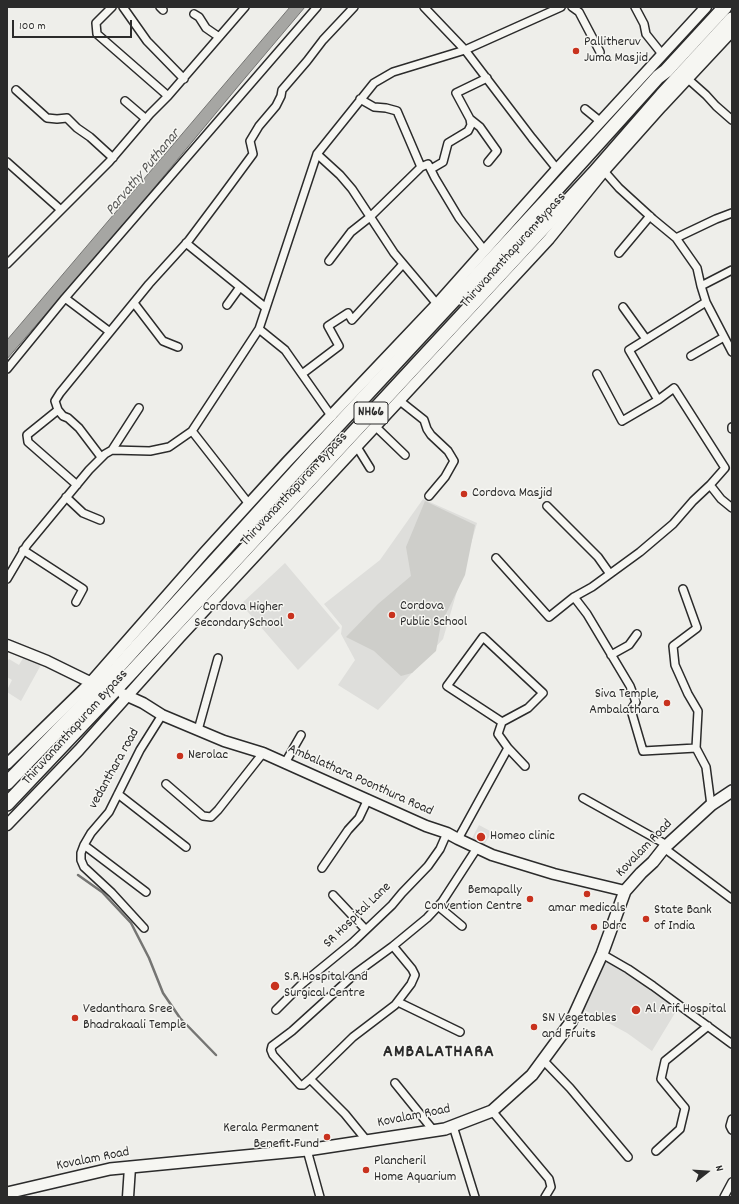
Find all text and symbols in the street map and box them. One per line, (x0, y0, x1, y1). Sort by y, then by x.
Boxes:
scale bar (14, 12, 134, 38)
text: 100 m (19, 18, 46, 35)
place label: Pallitheruv Juma Masjid (584, 35, 648, 68)
marker: Pallitheruv Juma Masjid (571, 46, 581, 56)
water label: Parvathy Puthanar (103, 126, 185, 220)
street label: Thiruvananthapuram Bypass (458, 190, 570, 312)
road number: NH66 (354, 402, 388, 424)
street label: Thiruvananthapuram Bypass (238, 429, 352, 551)
place label: Cordova Masjid (472, 486, 552, 502)
marker: Cordova Masjid (459, 489, 469, 499)
place label: Cordova Public School (400, 599, 467, 632)
place label: Cordova Higher SecondarySchool (194, 600, 283, 632)
marker: Cordova Public School (387, 610, 397, 620)
marker: Cordova Higher SecondarySchool (286, 611, 296, 621)
street label: Thiruvananthapuram Bypass (20, 667, 132, 789)
place label: Siva Temple, Ambalathara (589, 687, 659, 720)
marker: Siva Temple, Ambalathara (662, 698, 672, 708)
street label: vedanthara road (86, 726, 144, 812)
street label: Ambalathara Poonthura Road (285, 741, 435, 821)
place label: Nerolac (188, 748, 228, 764)
marker: Nerolac (175, 751, 185, 761)
street label: Kovalam Road (613, 817, 677, 881)
place label: Homeo clinic (490, 829, 555, 845)
marker: Homeo clinic (475, 831, 487, 843)
street label: SR Hospital Lane (321, 879, 395, 953)
place label: Bemapally Convention Centre (424, 883, 522, 916)
marker: amar medicals (582, 889, 592, 899)
marker: Bemapally Convention Centre (525, 894, 535, 904)
place label: amar medicals (548, 901, 626, 917)
place label: State Bank of India (654, 903, 712, 936)
marker: State Bank of India (641, 914, 651, 924)
place label: Ddrc (602, 919, 627, 935)
marker: Ddrc (589, 922, 599, 932)
place label: S.R.Hospital and Surgical Centre (284, 970, 368, 1002)
marker: S.R.Hospital and Surgical Centre (269, 980, 281, 992)
place label: Vedanthara Sree Bhadrakaali Temple (83, 1002, 186, 1034)
place label: Al Arif Hospital (645, 1002, 726, 1018)
marker: Al Arif Hospital (630, 1004, 642, 1016)
place label: SN Vegetables and Fruits (542, 1011, 617, 1044)
marker: Vedanthara Sree Bhadrakaali Temple (70, 1013, 80, 1023)
marker: SN Vegetables and Fruits (529, 1022, 539, 1032)
district label: AMBALATHARA (383, 1043, 495, 1065)
street label: Kovalam Road (376, 1102, 452, 1132)
place label: Kerala Permanent Benefit Fund (223, 1121, 319, 1154)
marker: Kerala Permanent Benefit Fund (322, 1132, 332, 1142)
street label: Kovalam Road (55, 1145, 131, 1175)
north arrow (687, 1152, 727, 1192)
place label: Plancheril Home Aquarium (374, 1154, 456, 1186)
text: N (710, 1164, 727, 1173)
marker: Plancheril Home Aquarium (361, 1165, 371, 1175)

